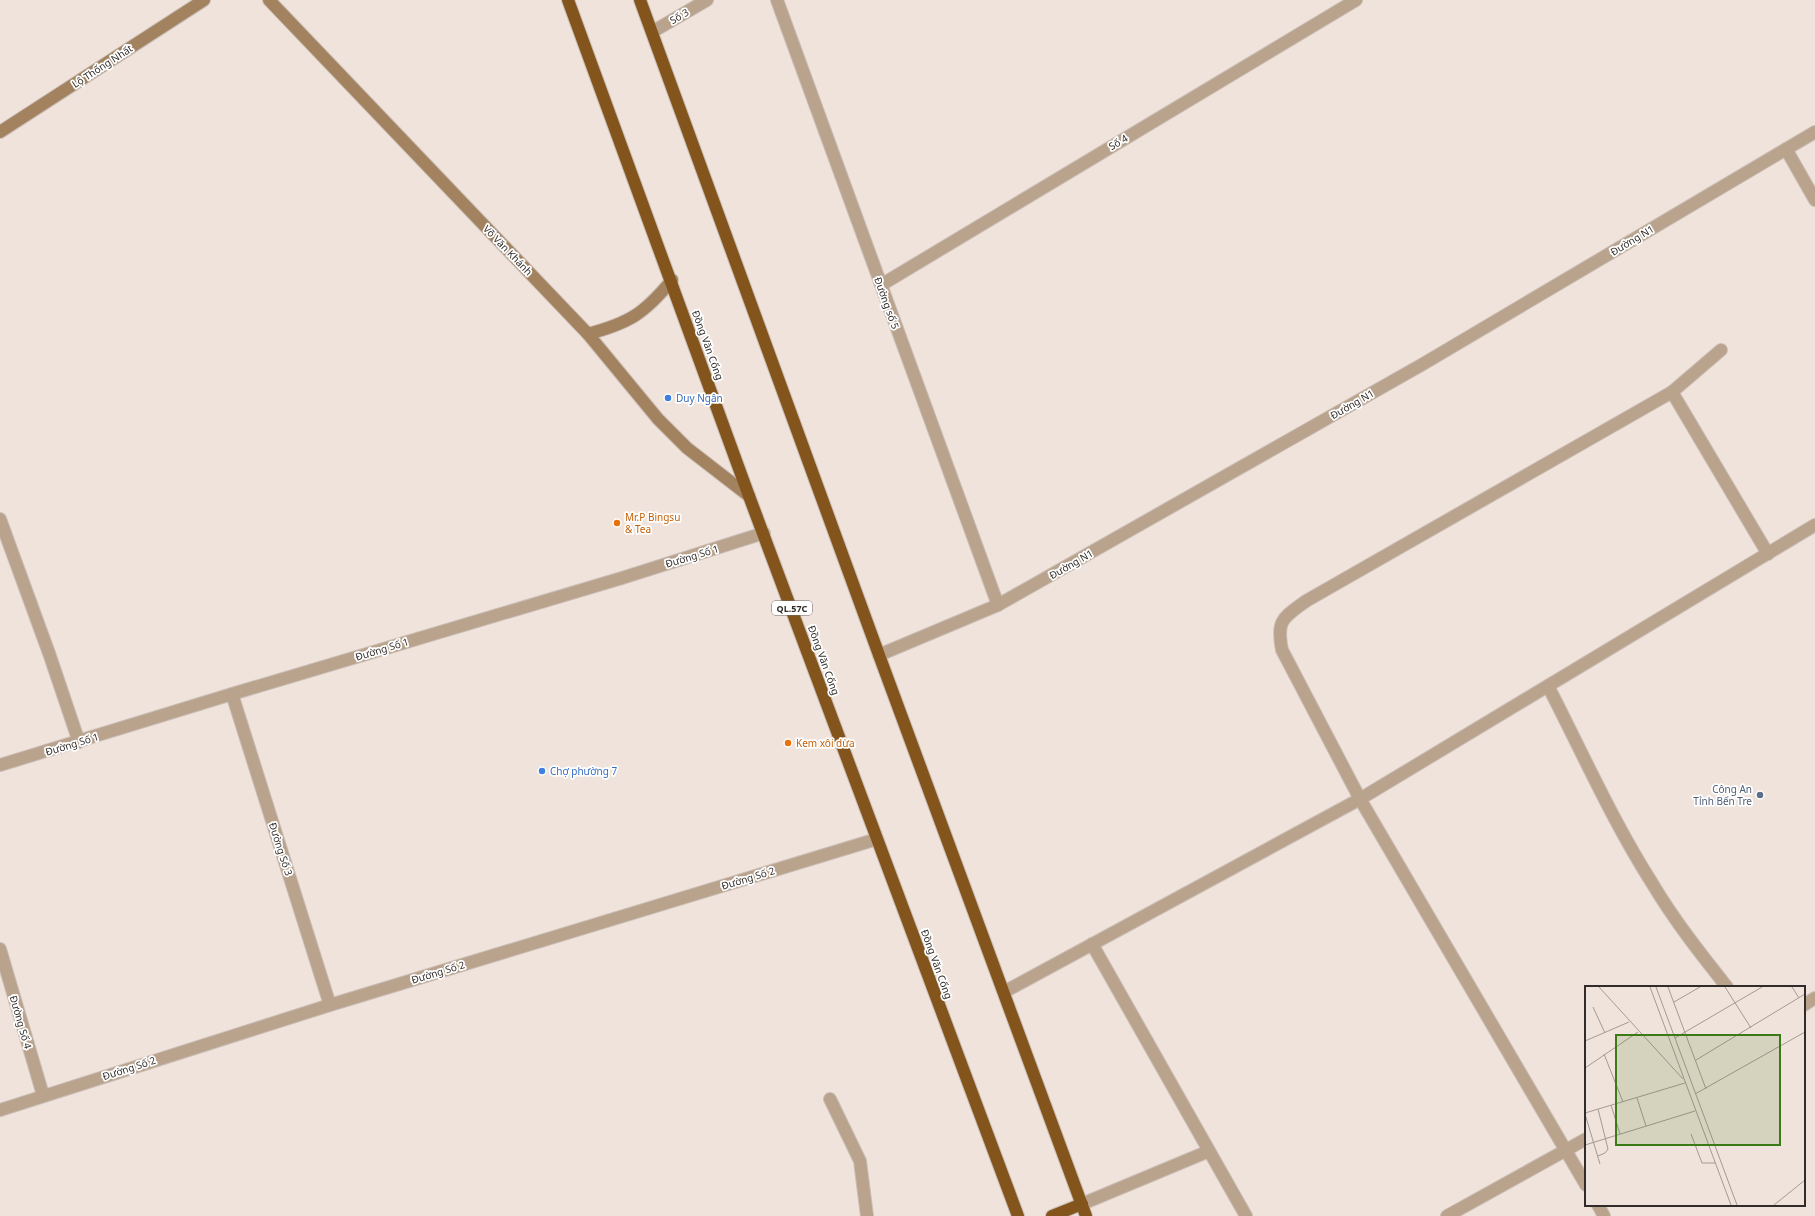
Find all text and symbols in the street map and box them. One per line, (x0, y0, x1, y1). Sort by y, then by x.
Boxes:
street label: Số 3 (667, 5, 691, 27)
street label: Lộ Thống Nhất (69, 41, 135, 91)
street label: Số 4 (1106, 131, 1130, 153)
street label: Võ Văn Khánh (480, 222, 536, 278)
street label: Đường N1 (1608, 222, 1656, 258)
street label: Đường số 5 (871, 275, 903, 331)
street label: Đồng Văn Cống (689, 308, 727, 382)
street label: Đường N1 (1328, 386, 1376, 422)
place label: Duy Ngân (676, 391, 723, 405)
marker: Duy Ngân (663, 393, 673, 403)
place label: Mr.P Bingsu & Tea (625, 510, 680, 536)
marker: Mr.P Bingsu & Tea (612, 518, 622, 528)
street label: Đường Số 1 (664, 541, 720, 571)
street label: Đường N1 (1047, 546, 1095, 582)
road number: QL.57C (772, 601, 812, 615)
street label: Đồng Văn Cống (805, 623, 843, 697)
street label: Đường Số 1 (354, 634, 410, 664)
street label: Đường Số 1 (44, 729, 100, 759)
place label: Kem xôi dừa (796, 736, 855, 750)
marker: Kem xôi dừa (783, 738, 793, 748)
place label: Chợ phường 7 (550, 764, 617, 778)
marker: Chợ phường 7 (537, 766, 547, 776)
place label: Công An Tỉnh Bến Tre (1693, 782, 1752, 808)
marker: Công An Tỉnh Bến Tre (1755, 790, 1765, 800)
street label: Đường Số 3 (266, 821, 296, 878)
street label: Đường Số 2 (720, 863, 777, 893)
street label: Đồng Văn Cống (918, 927, 956, 1001)
street label: Đường Số 2 (410, 957, 467, 987)
inset map (1585, 986, 1805, 1206)
street label: Đường Số 4 (7, 994, 35, 1051)
street label: Đường Số 2 (101, 1053, 158, 1083)

